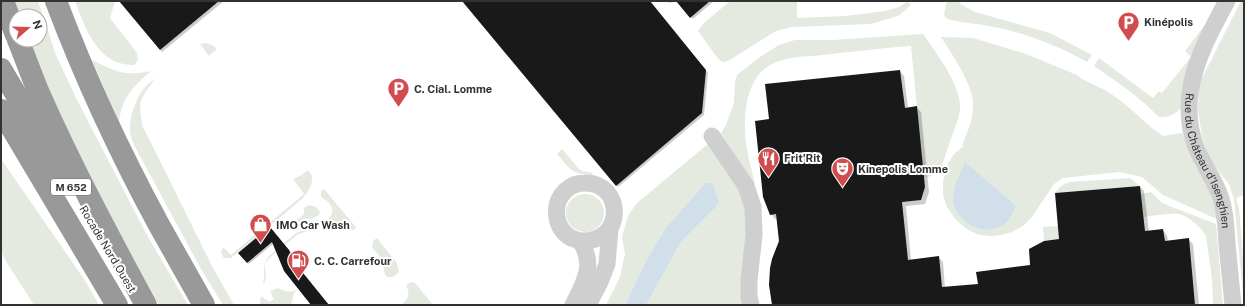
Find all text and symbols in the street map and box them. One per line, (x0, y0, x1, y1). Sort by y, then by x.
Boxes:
north arrow (8, 8, 48, 48)
parking icon: Kinépolis (1116, 9, 1142, 42)
place label: Kinépolis (1144, 16, 1193, 28)
text: N (30, 18, 45, 31)
parking icon: C. Cial. Lomme (385, 76, 411, 109)
place label: C. Cial. Lomme (414, 83, 492, 95)
street label: Rue du Château d'Isenghien (1183, 93, 1232, 229)
restaurant icon: Frit'Rit (755, 145, 781, 178)
place label: Frit'Rit (784, 152, 821, 164)
theatre icon: Kinepolis Lomme (830, 156, 856, 189)
place label: Kinepolis Lomme (858, 163, 948, 175)
road number: M 652 (51, 179, 91, 195)
street label: Rocade Nord Ouest (77, 203, 139, 295)
shop icon: IMO Car Wash (247, 212, 273, 245)
place label: IMO Car Wash (276, 219, 350, 231)
fuel station icon: C. C. Carrefour (285, 248, 311, 281)
place label: C. C. Carrefour (314, 255, 392, 267)

